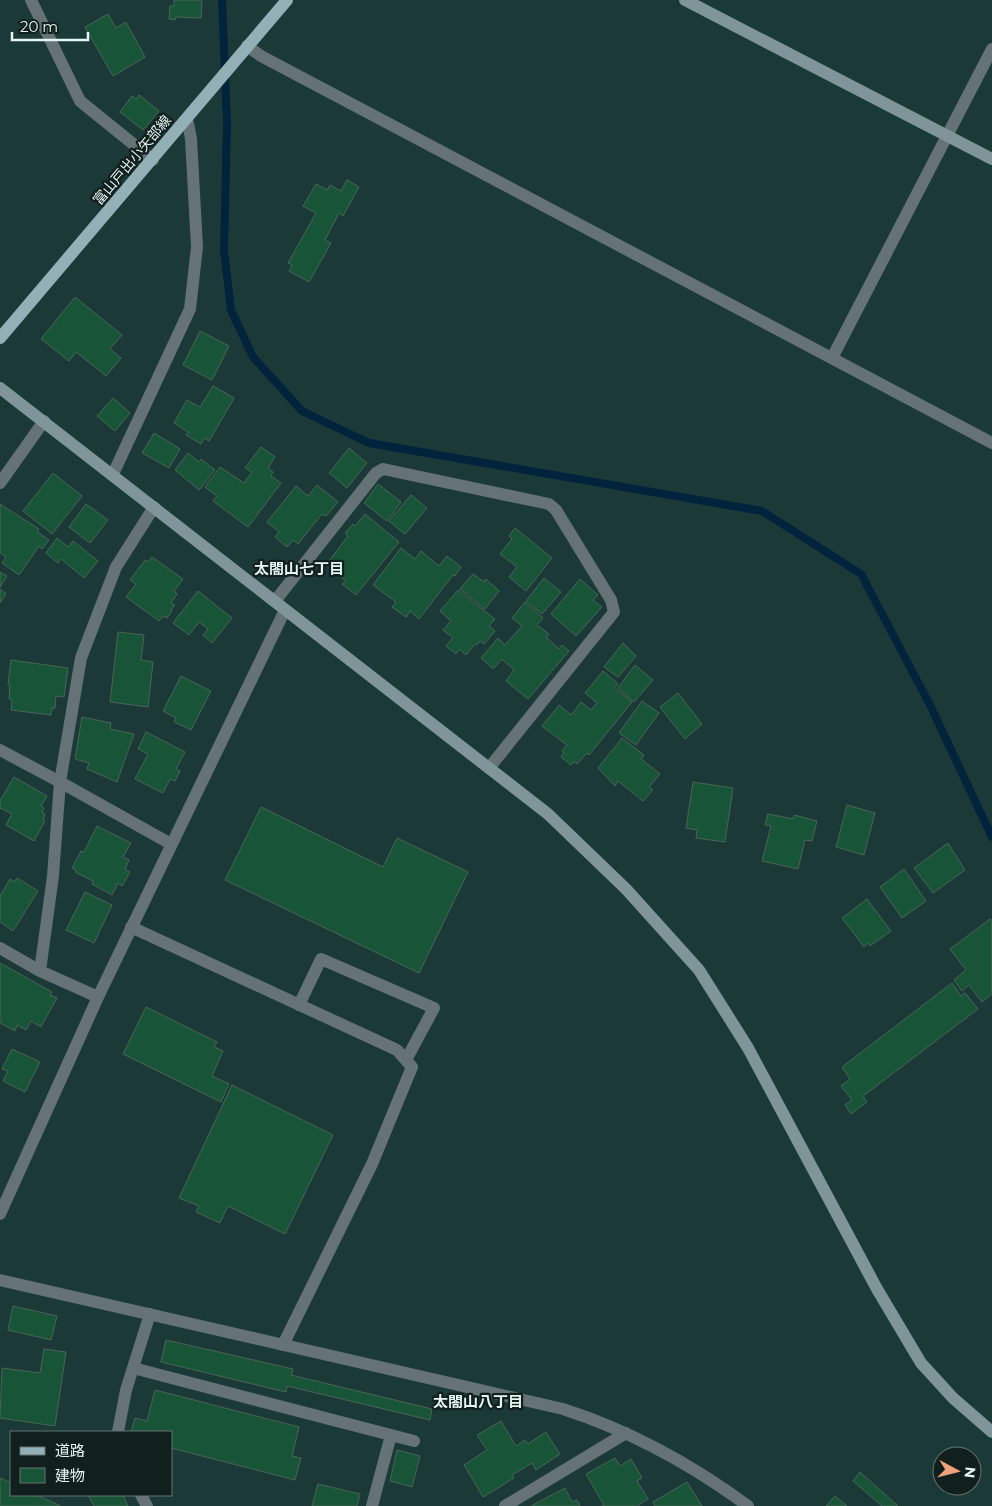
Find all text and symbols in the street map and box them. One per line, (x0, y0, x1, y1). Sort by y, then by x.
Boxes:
scale bar (12, 10, 89, 42)
text: 20 m (20, 17, 58, 36)
street label: 富山戸出小矢部線 (89, 111, 175, 209)
district label: 太閤山七丁目 (254, 559, 344, 578)
district label: 太閤山八丁目 (433, 1392, 523, 1411)
legend (10, 1431, 172, 1496)
text: 道路 (55, 1441, 85, 1460)
north arrow (932, 1446, 982, 1496)
text: 建物 (55, 1466, 85, 1485)
text: N (960, 1466, 980, 1479)

